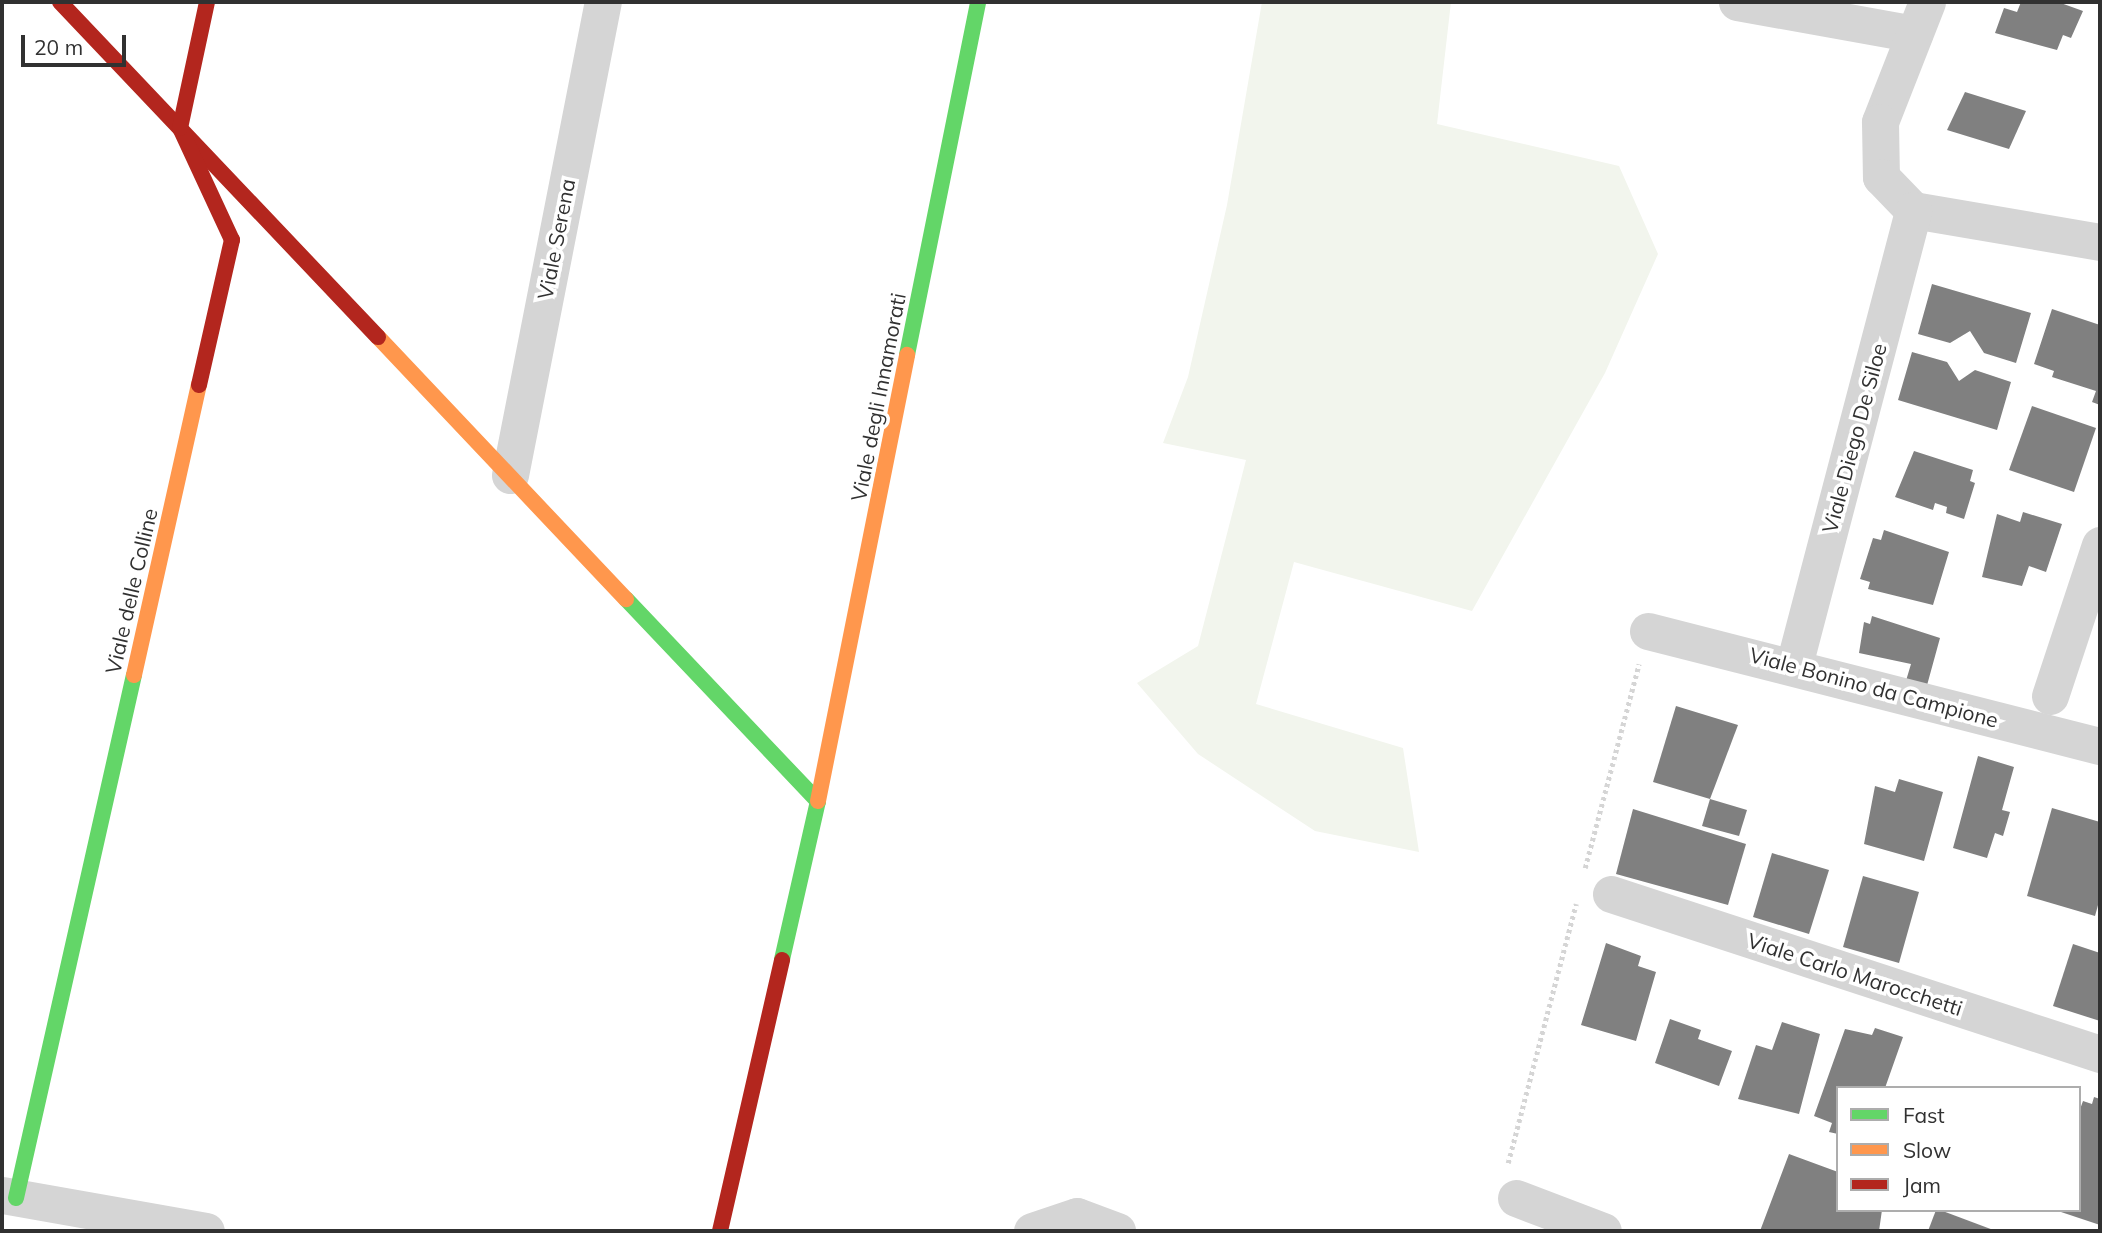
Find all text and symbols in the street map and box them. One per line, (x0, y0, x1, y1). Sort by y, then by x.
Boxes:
scale bar (24, 21, 130, 65)
text: 20 m (34, 34, 83, 60)
street label: Viale Serena (532, 176, 580, 302)
street label: Viale degli Innamorati (845, 291, 911, 503)
street label: Viale Diego De Siloe (1817, 340, 1891, 536)
street label: Viale delle Colline (100, 506, 162, 676)
street label: Viale Bonino da Campione (1747, 642, 2001, 732)
street label: Viale Carlo Marocchetti (1744, 927, 1966, 1021)
legend (1836, 1086, 2081, 1212)
text: Fast (1903, 1102, 1945, 1128)
text: Slow (1903, 1137, 1951, 1163)
text: Jam (1903, 1172, 1941, 1198)

